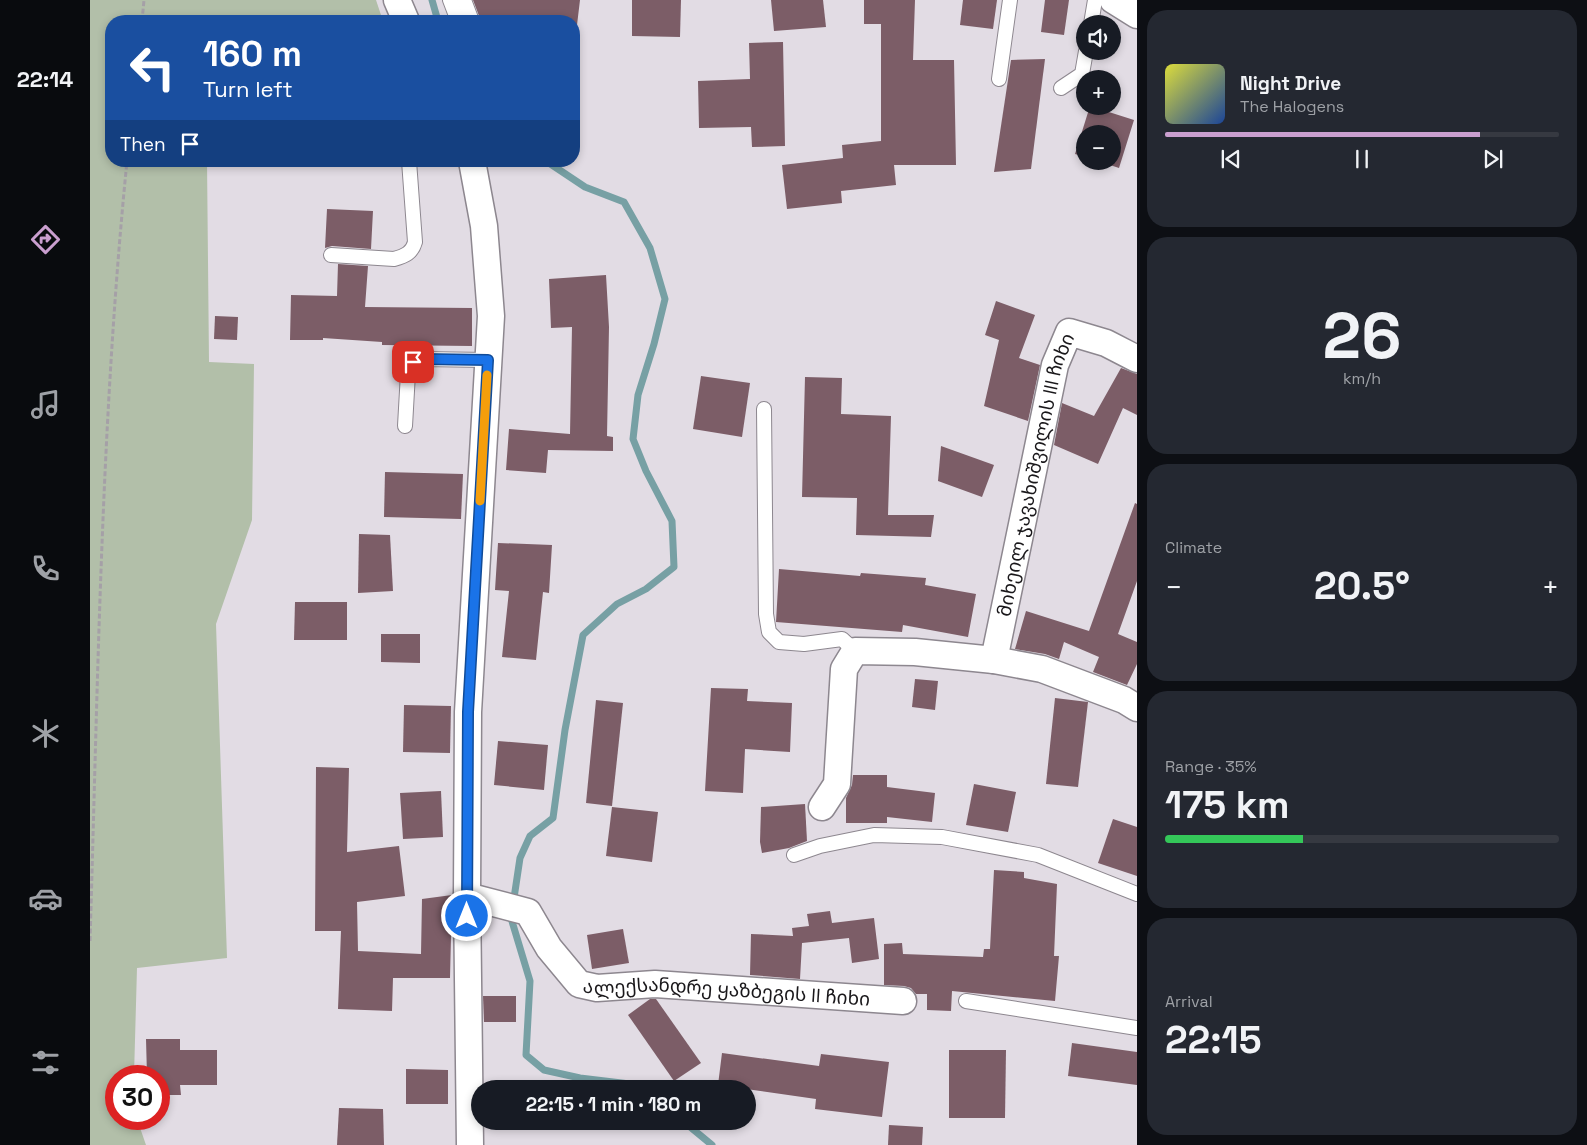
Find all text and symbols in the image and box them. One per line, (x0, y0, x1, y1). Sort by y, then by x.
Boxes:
map controls (1076, 15, 1121, 170)
button: sound (1076, 15, 1121, 60)
text: 160 m (203, 32, 302, 76)
icon: left (120, 35, 185, 100)
text: 22:14 (17, 65, 73, 93)
button: + (1076, 70, 1121, 115)
text: Night Drive (1240, 71, 1341, 96)
text: Turn left (203, 75, 293, 103)
text: The Halogens (1240, 96, 1344, 117)
button: − (1076, 125, 1121, 170)
icon: arrive (176, 130, 204, 158)
text: Then (120, 132, 166, 157)
icon: previous (1217, 145, 1245, 173)
icon: pause (1348, 145, 1376, 173)
icon: next (1479, 145, 1507, 173)
icon: directions (28, 222, 63, 257)
text: 26 (1323, 294, 1401, 377)
street label: მიხეილ ჯავახიშვილის III ჩიხი (991, 329, 1080, 619)
pin (392, 341, 434, 383)
icon: arrive (399, 348, 427, 376)
text: km/h (1343, 368, 1381, 389)
icon: music (28, 387, 63, 422)
text: Climate (1165, 537, 1222, 558)
icon: phone (28, 551, 63, 586)
text: 20.5° (1314, 562, 1410, 610)
text: − (1165, 569, 1182, 605)
text: + (1542, 569, 1559, 605)
icon: climate (28, 716, 63, 751)
text: Range · 35% (1165, 756, 1257, 777)
text: 175 km (1165, 781, 1290, 829)
icon: car (28, 881, 63, 916)
position arrow (440, 889, 492, 941)
street label: ალექსანდრე ყაზბეგის II ჩიხი (581, 971, 871, 1011)
text: Arrival (1165, 991, 1213, 1012)
text: 22:15 (1165, 1016, 1261, 1064)
icon: filters (28, 1045, 63, 1080)
speed limit sign: 30 (105, 1065, 170, 1130)
text: 22:15 · 1 min · 180 m (526, 1092, 701, 1117)

